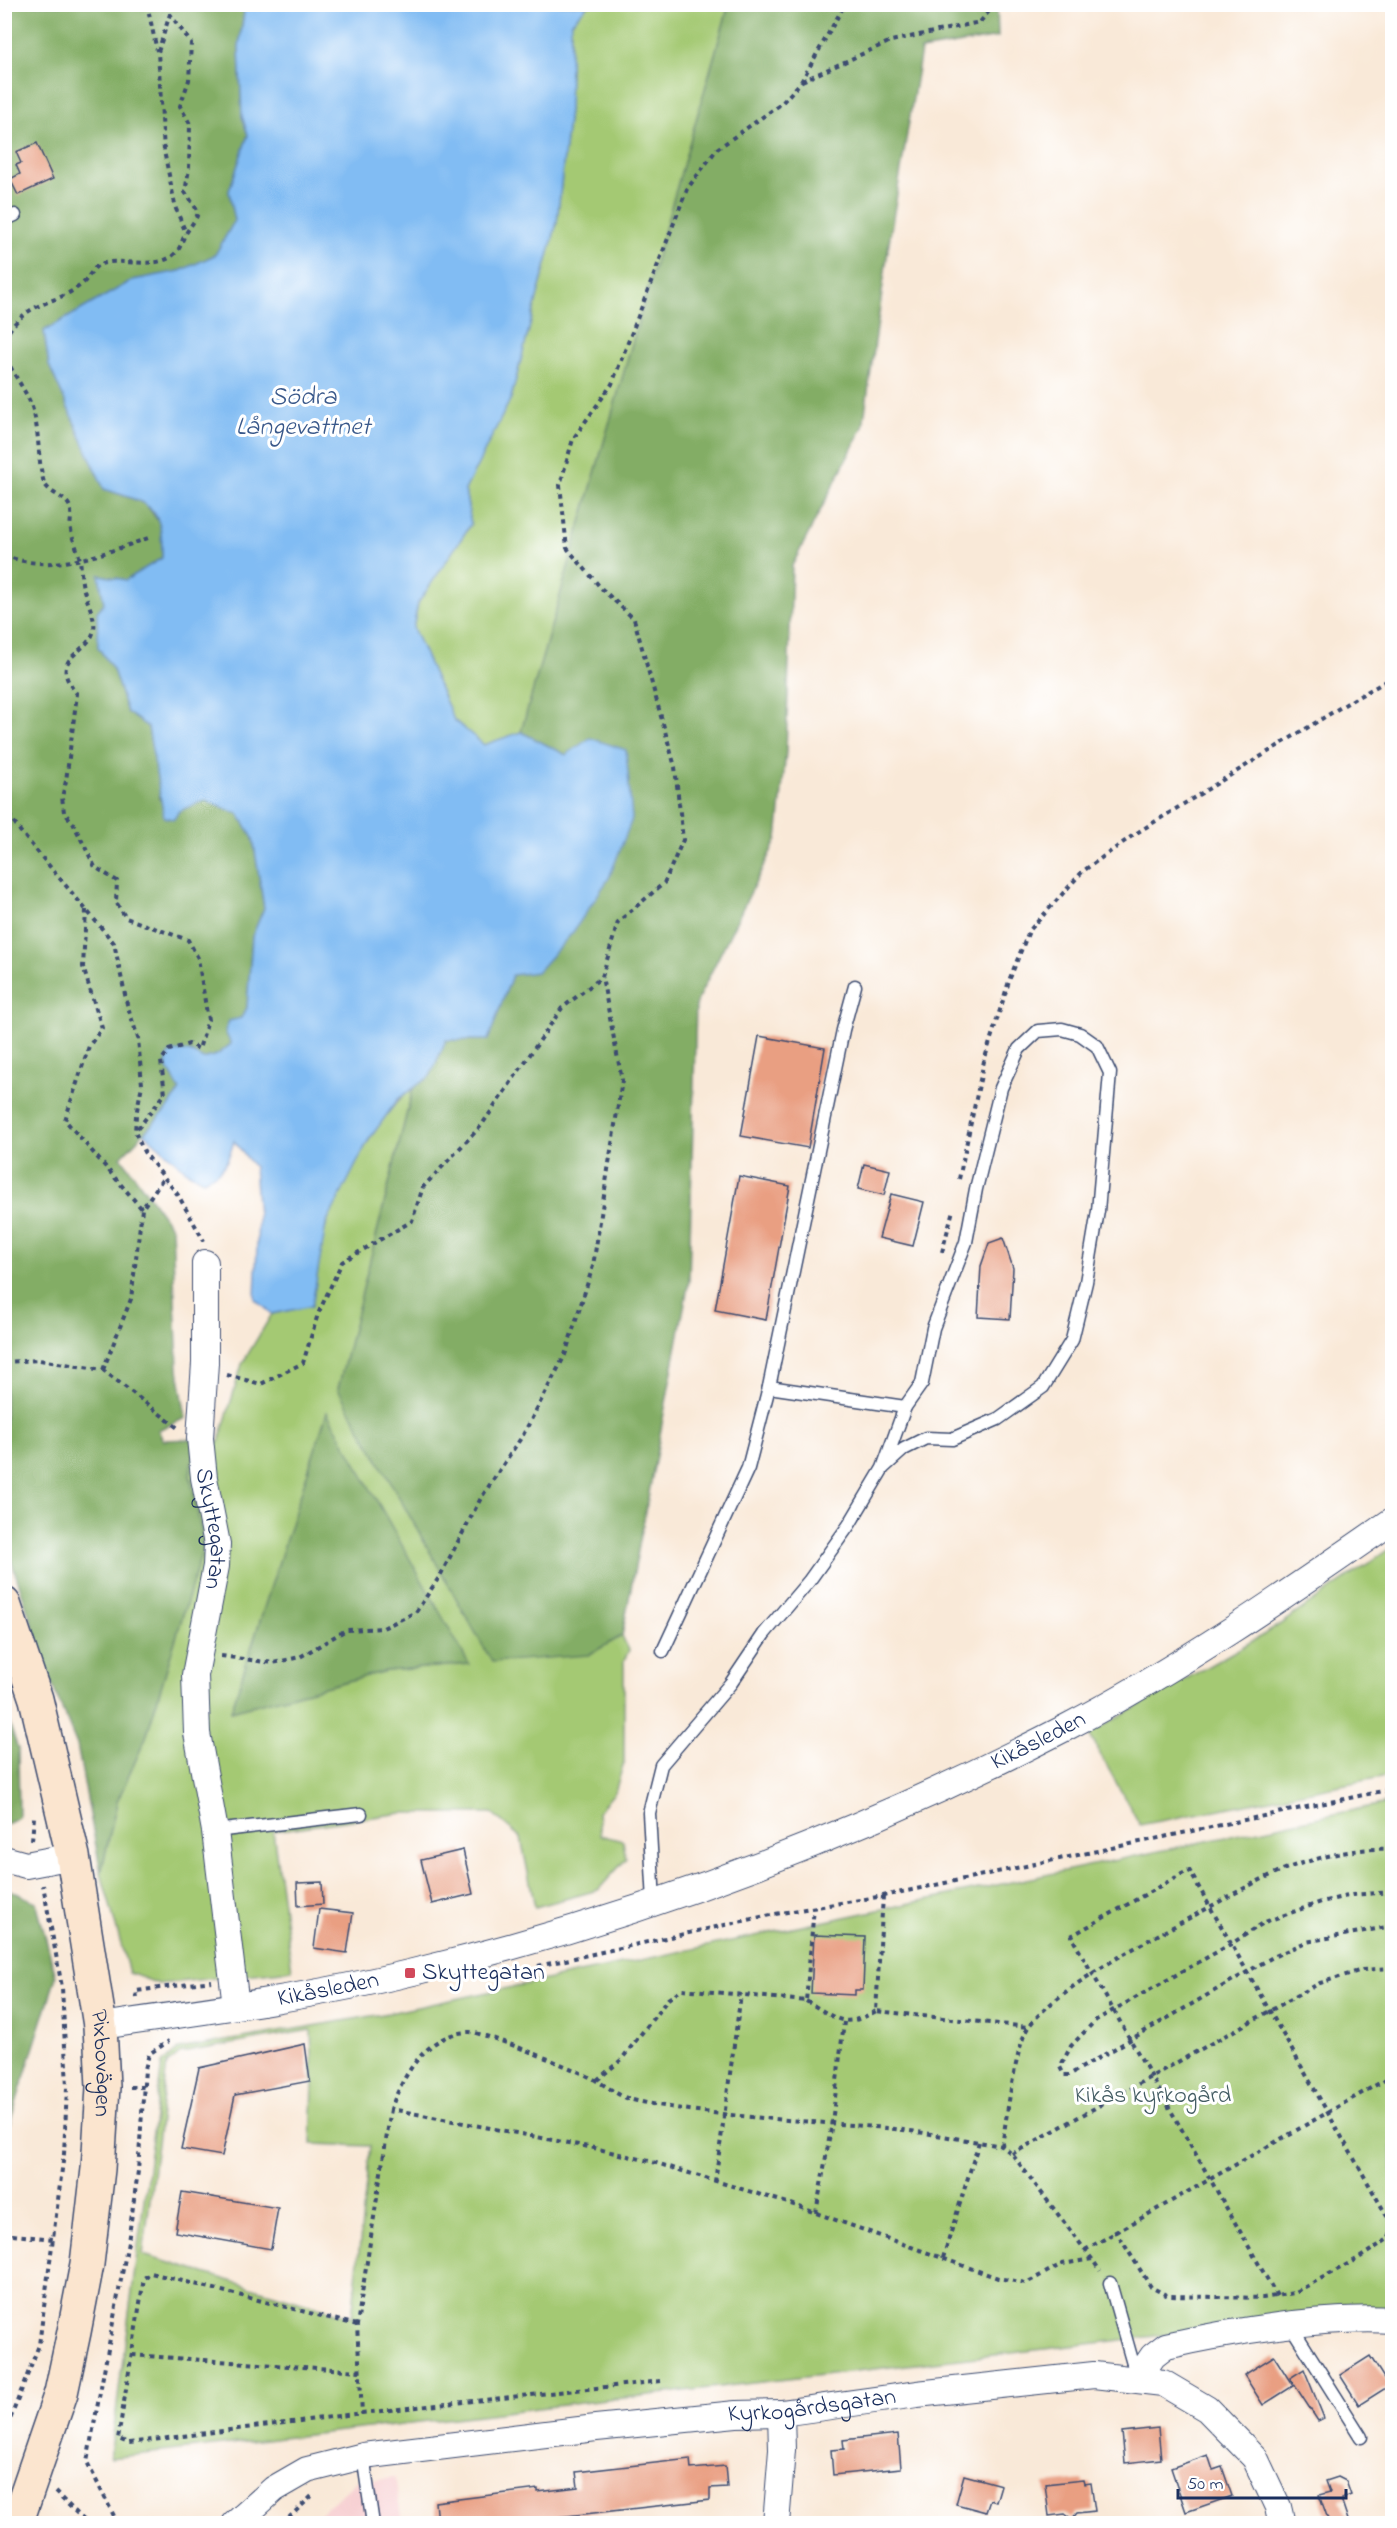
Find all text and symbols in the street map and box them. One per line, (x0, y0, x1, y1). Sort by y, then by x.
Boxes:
water label: Södra Långevattnet (236, 379, 373, 447)
street label: Skyttegatan (186, 1466, 234, 1593)
street label: Kikåsleden (985, 1702, 1092, 1780)
place label: Skyttegatan (422, 1956, 545, 1992)
street label: Kikåsleden (275, 1963, 382, 2017)
marker: Skyttegatan (403, 1966, 417, 1980)
street label: Pixbovägen (80, 2007, 121, 2118)
park label: Kikås kyrkogård (1075, 2079, 1232, 2115)
street label: Kyrkogårdsgatan (726, 2380, 898, 2432)
scale bar (1178, 2462, 1346, 2500)
text: 50 m (1187, 2472, 1224, 2498)

